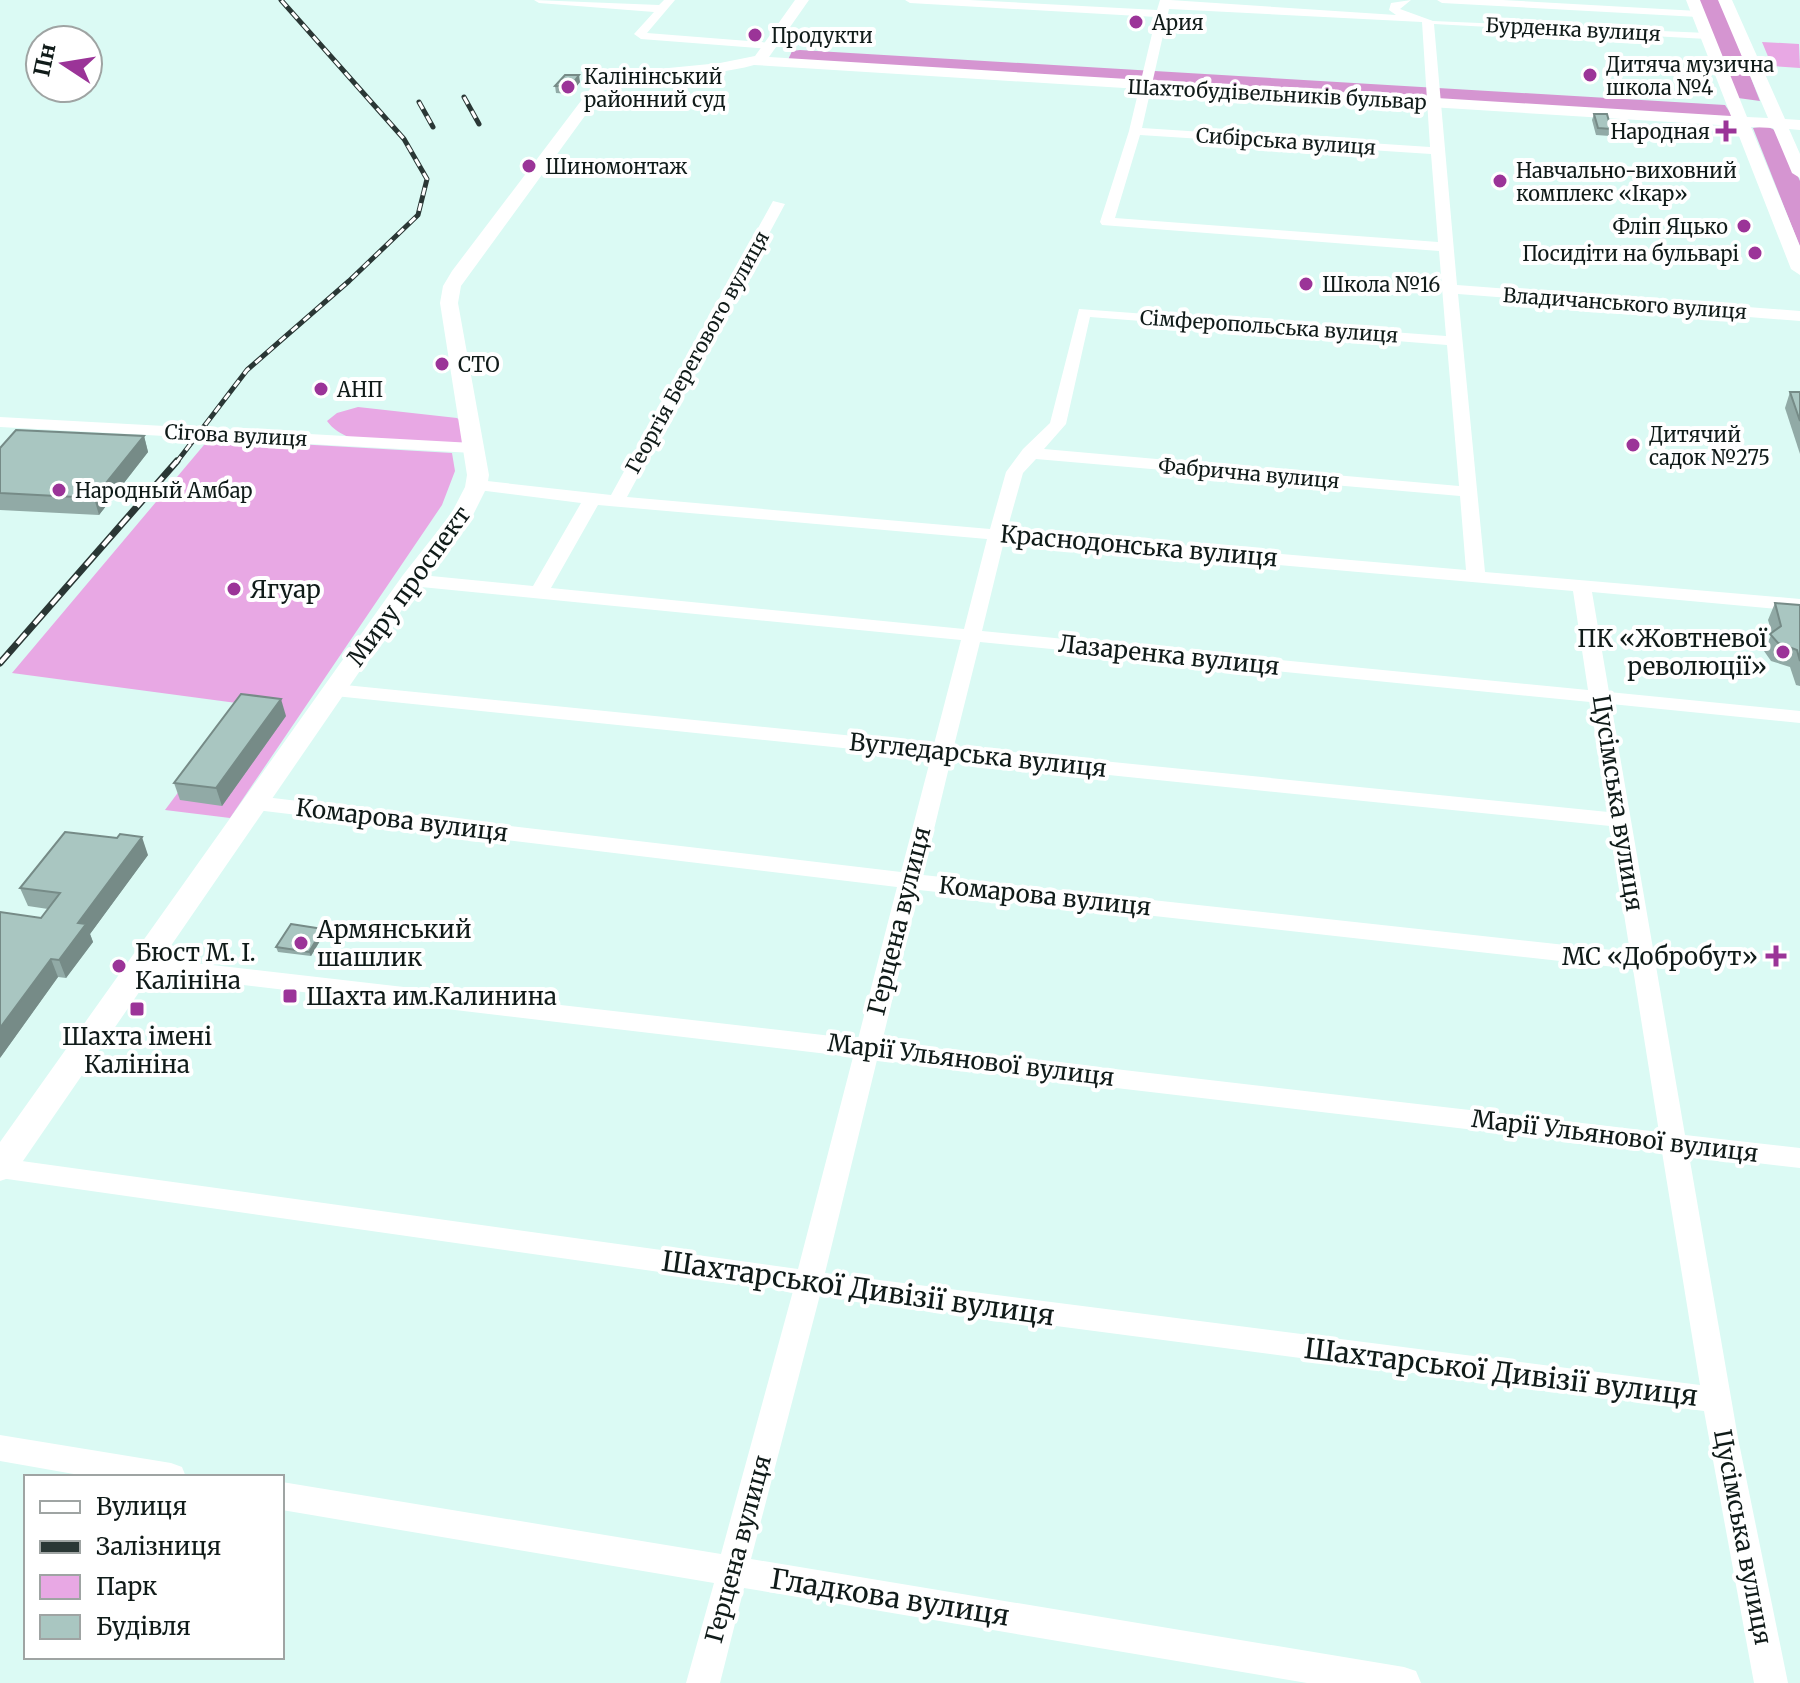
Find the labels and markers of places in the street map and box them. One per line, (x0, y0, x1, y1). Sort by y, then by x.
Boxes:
place label: Ария (1151, 10, 1204, 35)
marker: Ария (1127, 13, 1145, 31)
place label: Продукти (771, 23, 873, 48)
marker: Продукти (746, 26, 764, 44)
place label: Дитяча музична школа №4 (1606, 52, 1774, 100)
place label: Калінінський районний суд (584, 64, 726, 112)
marker: Дитяча музична школа №4 (1581, 66, 1599, 84)
marker: Калінінський районний суд (559, 78, 577, 96)
place label: Народная (1610, 119, 1710, 144)
marker: Народная (1717, 122, 1735, 140)
place label: Шиномонтаж (545, 154, 688, 179)
marker: Шиномонтаж (520, 157, 538, 175)
place label: Навчально-виховний комплекс «Ікар» (1516, 158, 1737, 206)
marker: Навчально-виховний комплекс «Ікар» (1491, 172, 1509, 190)
place label: Фліп Яцько (1612, 214, 1728, 239)
marker: Фліп Яцько (1735, 217, 1753, 235)
place label: Посидіти на бульварі (1522, 241, 1739, 266)
marker: Посидіти на бульварі (1746, 244, 1764, 262)
place label: Школа №16 (1322, 272, 1440, 297)
marker: Школа №16 (1297, 275, 1315, 293)
place label: СТО (458, 352, 500, 377)
marker: СТО (433, 355, 451, 373)
place label: АНП (336, 377, 383, 402)
marker: АНП (312, 380, 330, 398)
place label: Дитячий садок №275 (1649, 422, 1770, 470)
marker: Дитячий садок №275 (1624, 436, 1642, 454)
place label: Народный Амбар (75, 478, 253, 503)
marker: Народный Амбар (50, 481, 68, 499)
place label: Ягуар (250, 574, 321, 605)
marker: Ягуар (225, 580, 243, 598)
place label: ПК «Жовтневої революції» (1577, 623, 1767, 682)
marker: ПК «Жовтневої революції» (1774, 643, 1792, 661)
place label: Армянський шашлик (316, 914, 471, 973)
marker: Армянський шашлик (292, 934, 310, 952)
place label: Бюст М. І. Калініна (135, 937, 256, 996)
place label: МС «Добробут» (1562, 941, 1758, 972)
marker: МС «Добробут» (1765, 945, 1787, 967)
marker: Бюст М. І. Калініна (110, 957, 128, 975)
place label: Шахта им.Калинина (306, 981, 557, 1012)
marker: Шахта им.Калинина (281, 987, 299, 1005)
marker: Шахта імені Калініна (128, 1000, 146, 1018)
place label: Шахта імені Калініна (62, 1021, 212, 1080)

